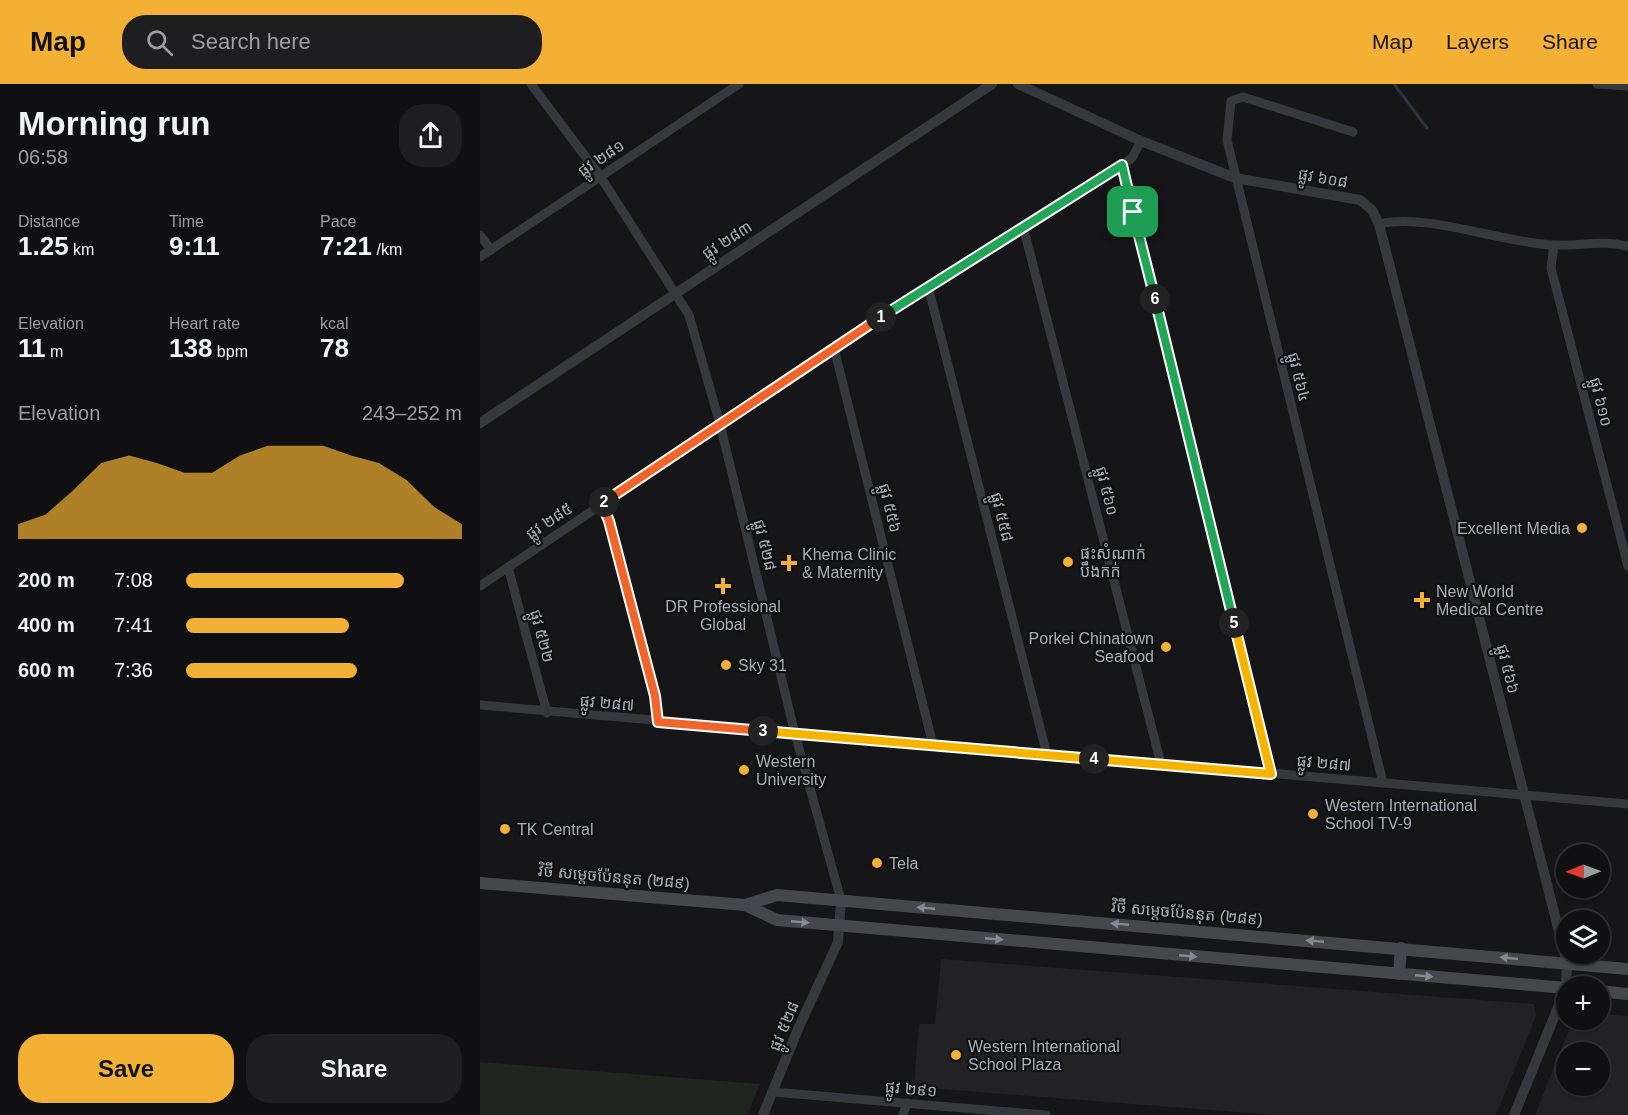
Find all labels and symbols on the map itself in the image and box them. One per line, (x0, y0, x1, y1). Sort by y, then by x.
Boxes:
street label: ផ្លូវ ២៨១ (575, 136, 631, 184)
street label: ផ្លូវ ៦០៨ (1296, 165, 1349, 196)
pin (1107, 186, 1158, 237)
street label: ផ្លូវ ២៨៣ (699, 218, 758, 267)
pin: 6 (1140, 284, 1170, 314)
pin: 1 (866, 302, 896, 332)
street label: ផ្លូវ ៥៦៤ (1279, 351, 1313, 405)
street label: ផ្លូវ ៦១០ (1581, 376, 1615, 430)
street label: ផ្លូវ ៥៦០ (1087, 465, 1121, 519)
street label: ផ្លូវ ៥៥៦ (870, 482, 904, 536)
pin: 2 (589, 487, 619, 517)
street label: ផ្លូវ ៥៥៨ (982, 491, 1016, 545)
street label: ផ្លូវ ២៨៥ (523, 499, 579, 547)
street label: ផ្លូវ ៥២៨ (745, 518, 780, 574)
place label: Excellent Media (1457, 520, 1570, 537)
marker: Excellent Media (1575, 521, 1589, 535)
place label: ផ្ទះសំណាក់ បឹងកក់ (1080, 543, 1146, 580)
place label: Khema Clinic & Maternity (802, 546, 896, 581)
marker: Khema Clinic & Maternity (780, 554, 798, 572)
marker: ផ្ទះសំណាក់ បឹងកក់ (1061, 555, 1075, 569)
marker: DR Professional Global (714, 577, 732, 595)
place label: New World Medical Centre (1436, 583, 1544, 618)
marker: New World Medical Centre (1413, 591, 1431, 609)
place label: DR Professional Global (665, 598, 781, 633)
street label: ផ្លូវ ៥២២ (521, 608, 557, 666)
pin: 5 (1219, 608, 1249, 638)
place label: Porkei Chinatown Seafood (1029, 630, 1154, 665)
marker: Porkei Chinatown Seafood (1159, 640, 1173, 654)
street label: ផ្លូវ ៥៦៦ (1488, 643, 1522, 697)
place label: Sky 31 (738, 657, 787, 674)
marker: Sky 31 (719, 658, 733, 672)
street label: ផ្លូវ ២៨៧ (579, 692, 635, 720)
pin: 3 (748, 716, 778, 746)
pin: 4 (1079, 744, 1109, 774)
street label: ផ្លូវ ២៨៧ (1296, 752, 1352, 780)
place label: Western University (756, 753, 826, 788)
marker: Western University (737, 763, 751, 777)
place label: Western International School TV-9 (1325, 797, 1477, 832)
marker: Western International School TV-9 (1306, 807, 1320, 821)
place label: TK Central (517, 821, 593, 838)
marker: TK Central (498, 822, 512, 836)
north arrow (1556, 844, 1610, 898)
place label: Tela (889, 855, 918, 872)
marker: Tela (870, 856, 884, 870)
street label: វិថី សម្តេចប៉ែននុត (២៨៩) (537, 859, 691, 894)
street label: វិថី សម្តេចប៉ែននុត (២៨៩) (1110, 895, 1264, 930)
one-way arrow (917, 903, 936, 913)
one-way arrow (790, 917, 809, 927)
one-way arrow (1111, 919, 1130, 929)
one-way arrow (985, 934, 1004, 944)
one-way arrow (1305, 936, 1324, 946)
one-way arrow (1179, 951, 1198, 961)
one-way arrow (1499, 953, 1518, 963)
one-way arrow (1415, 971, 1434, 981)
street label: ផ្លូវ ៥២៨ (766, 999, 807, 1056)
place label: Western International School Plaza (968, 1038, 1120, 1073)
marker: Western International School Plaza (949, 1048, 963, 1062)
street label: ផ្លូវ ២៩១ (884, 1078, 938, 1105)

